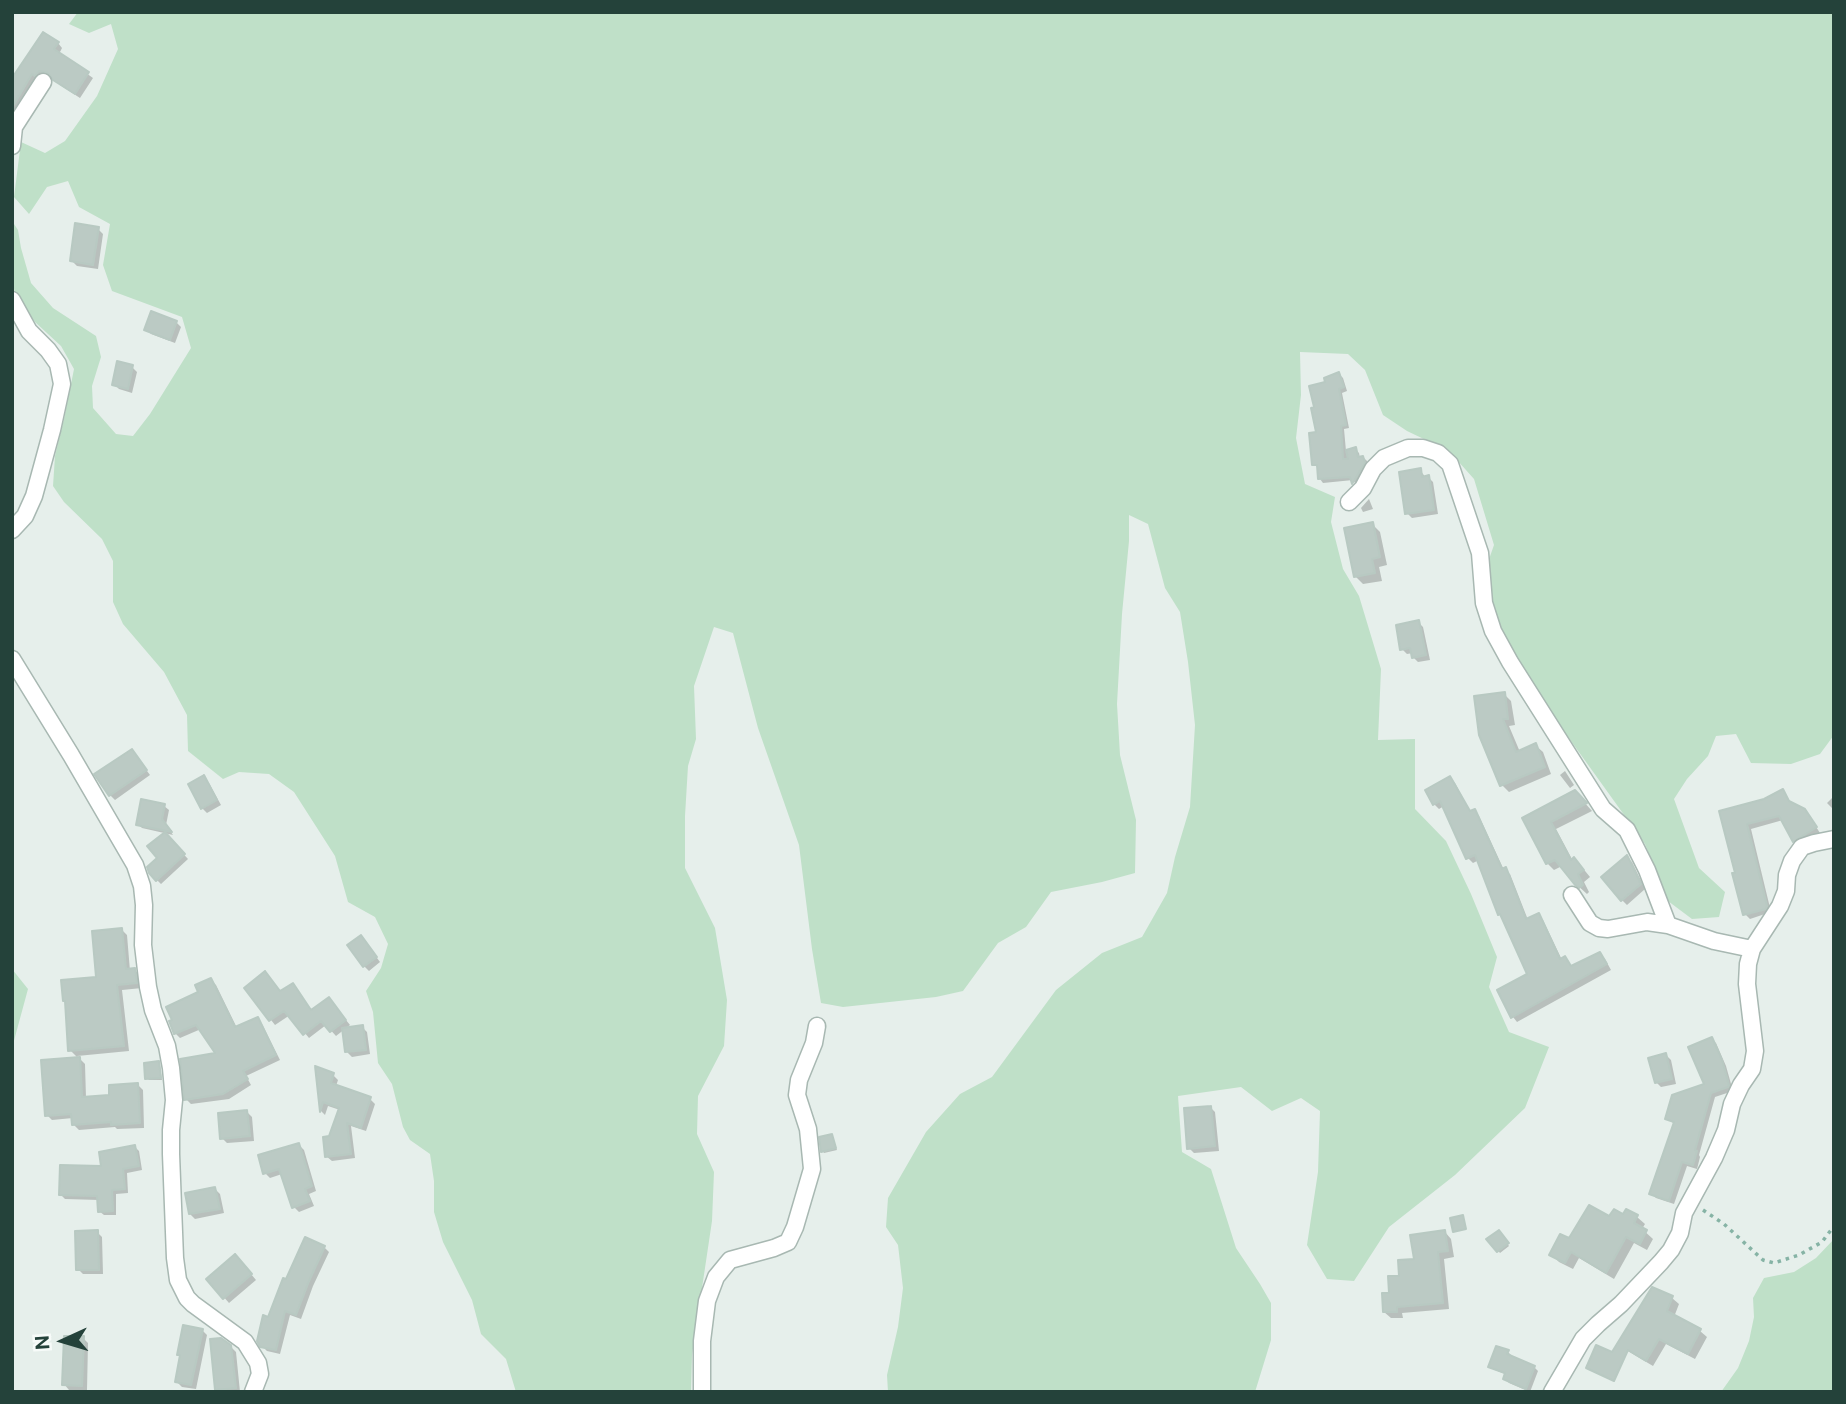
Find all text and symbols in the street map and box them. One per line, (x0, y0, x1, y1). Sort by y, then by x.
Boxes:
north arrow (28, 1306, 98, 1376)
text: N (31, 1334, 54, 1351)

